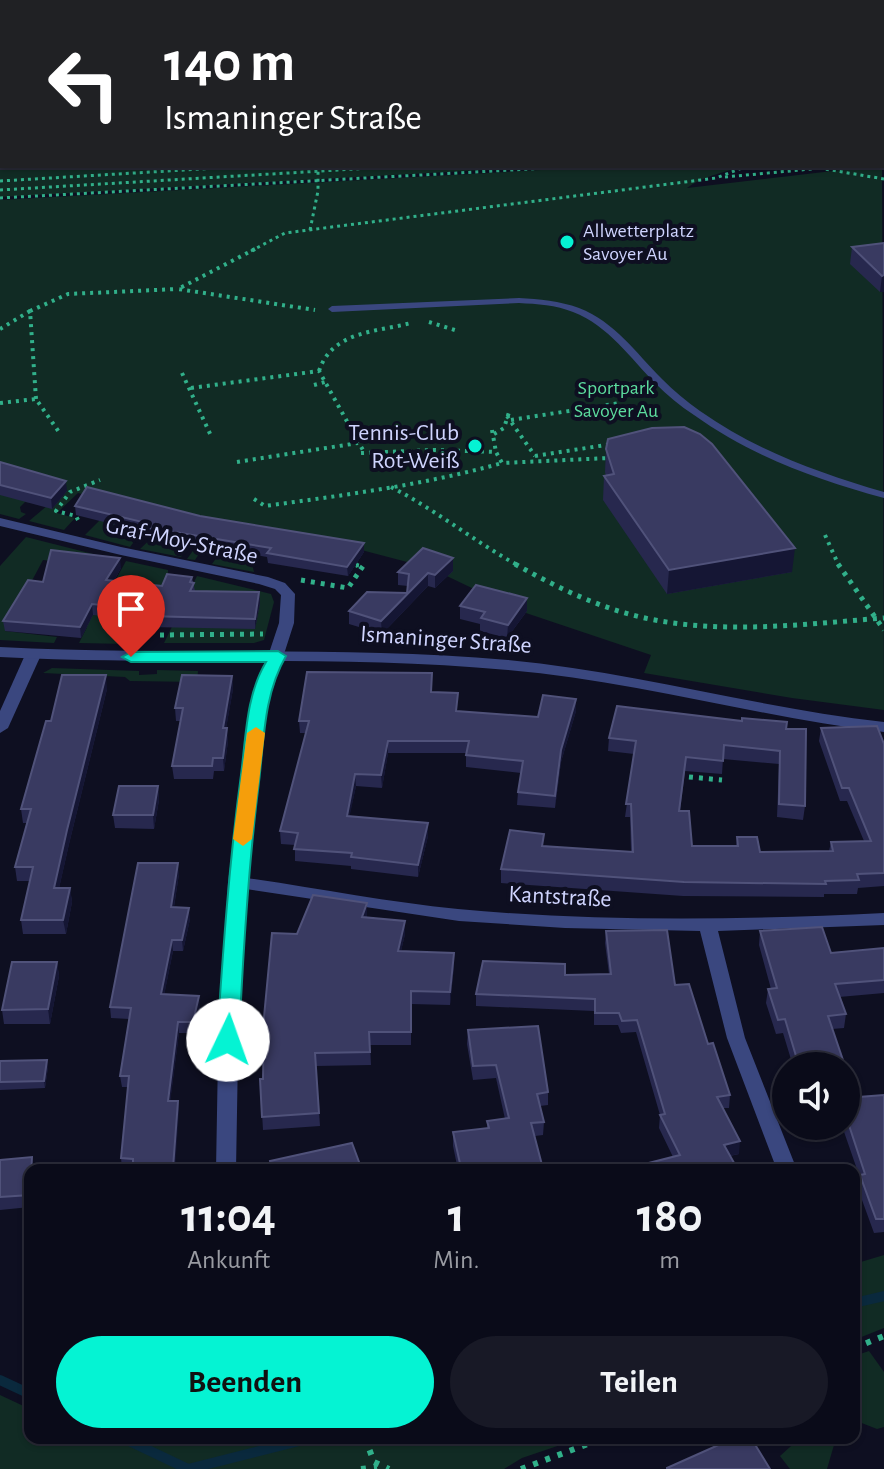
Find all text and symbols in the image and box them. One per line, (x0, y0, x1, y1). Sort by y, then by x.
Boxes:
icon: left (32, 32, 136, 136)
text: 140 m (164, 35, 295, 91)
text: Ismaninger Straße (164, 100, 422, 136)
place label: Allwetterplatz Savoyer Au (583, 221, 694, 264)
marker: Allwetterplatz Savoyer Au (558, 233, 576, 251)
park label: Sportpark Savoyer Au (574, 378, 658, 421)
place label: Tennis-Club Rot-Weiß (348, 421, 459, 473)
marker: Tennis-Club Rot-Weiß (466, 437, 484, 455)
street label: Graf-Moy-Straße (104, 513, 260, 569)
pin (97, 575, 165, 657)
icon: arrive (109, 587, 153, 631)
street label: Ismaninger Straße (359, 622, 532, 658)
street label: Kantstraße (508, 882, 612, 912)
position arrow (186, 998, 270, 1082)
map controls (772, 1052, 860, 1140)
button: sound (772, 1052, 860, 1140)
text: 11:04 (181, 1193, 276, 1241)
text: 1 (448, 1193, 465, 1241)
text: 180 (637, 1193, 703, 1241)
text: Ankunft (187, 1247, 270, 1273)
text: Min. (433, 1247, 479, 1273)
text: m (659, 1247, 680, 1273)
button: Beenden (56, 1336, 434, 1428)
button: Teilen (450, 1336, 828, 1428)

